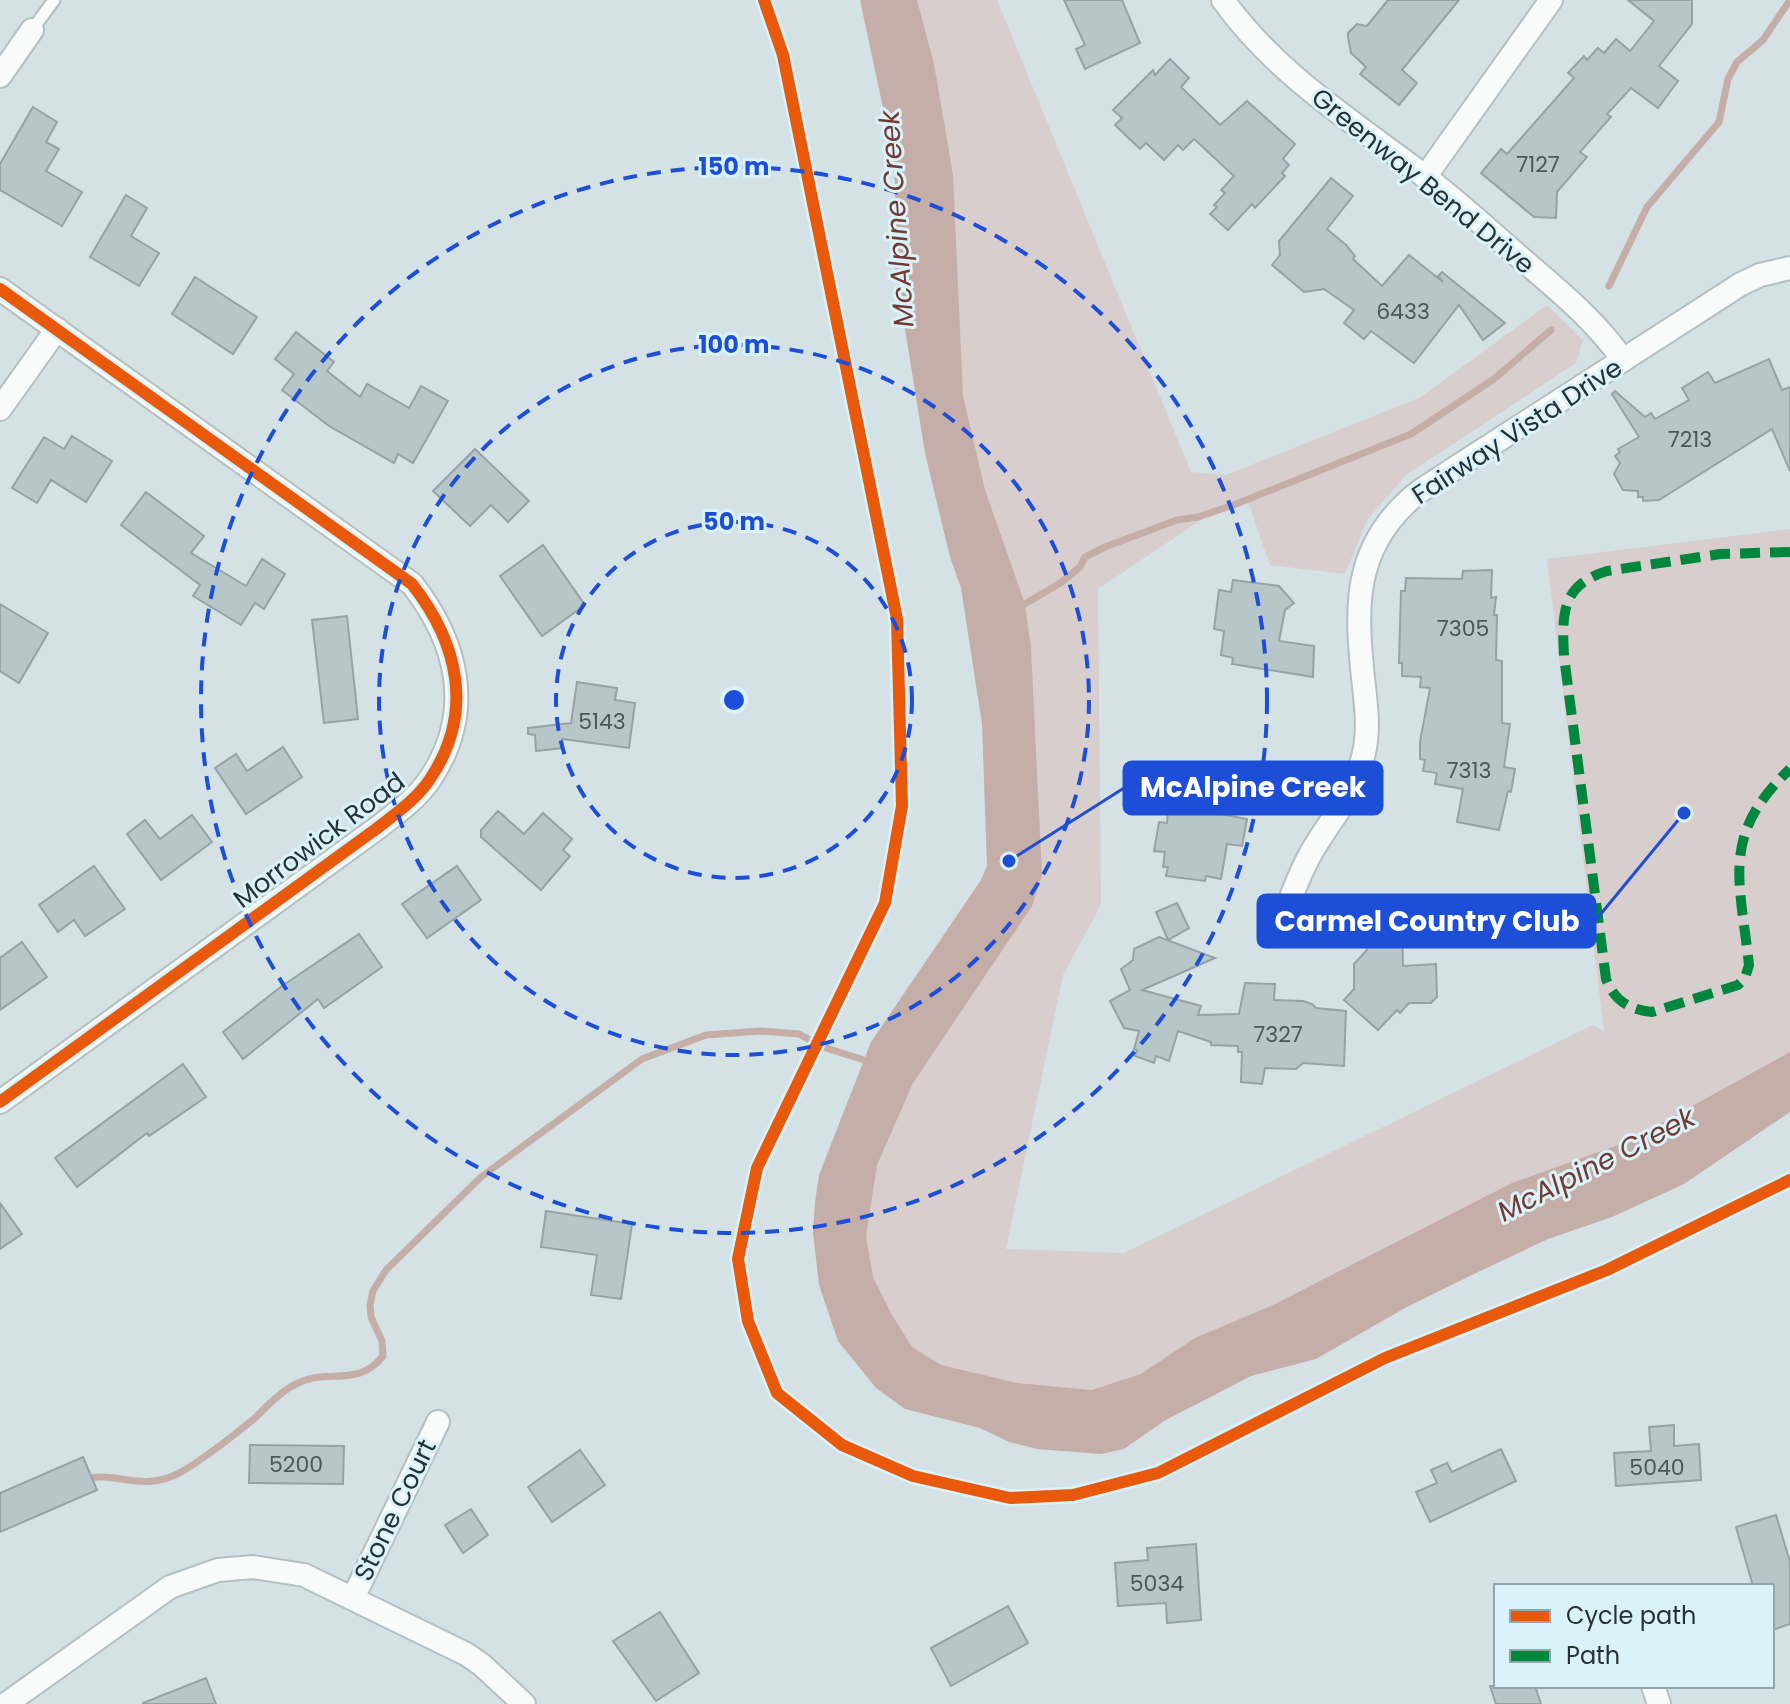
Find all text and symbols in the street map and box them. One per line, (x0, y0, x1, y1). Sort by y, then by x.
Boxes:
street label: Greenway Bend Drive (1304, 80, 1542, 282)
water label: McAlpine Creek (869, 108, 924, 329)
house number: 7127 (1516, 149, 1560, 180)
text: 150 m (699, 150, 769, 183)
house number: 6433 (1376, 296, 1430, 327)
text: 100 m (699, 328, 769, 361)
street label: Fairway Vista Drive (1405, 349, 1629, 513)
house number: 7213 (1668, 424, 1712, 455)
text: 50 m (703, 505, 765, 538)
house number: 7305 (1437, 613, 1489, 644)
centre of rings (720, 686, 748, 714)
house number: 5143 (578, 706, 626, 737)
house number: 7313 (1447, 755, 1491, 786)
callout: McAlpine Creek (1124, 762, 1382, 814)
street label: Morrowick Road (226, 763, 412, 917)
text: McAlpine Creek (1140, 768, 1367, 807)
callout: Carmel Country Club (1258, 895, 1595, 947)
text: Carmel Country Club (1275, 902, 1579, 941)
house number: 7327 (1253, 1019, 1303, 1050)
water label: McAlpine Creek (1490, 1097, 1703, 1231)
street label: Stone Court (345, 1433, 445, 1587)
house number: 5200 (269, 1449, 323, 1480)
house number: 5040 (1629, 1452, 1685, 1483)
house number: 5034 (1130, 1568, 1184, 1599)
legend (1494, 1584, 1774, 1688)
text: Cycle path (1566, 1599, 1696, 1632)
text: Path (1566, 1639, 1620, 1672)

